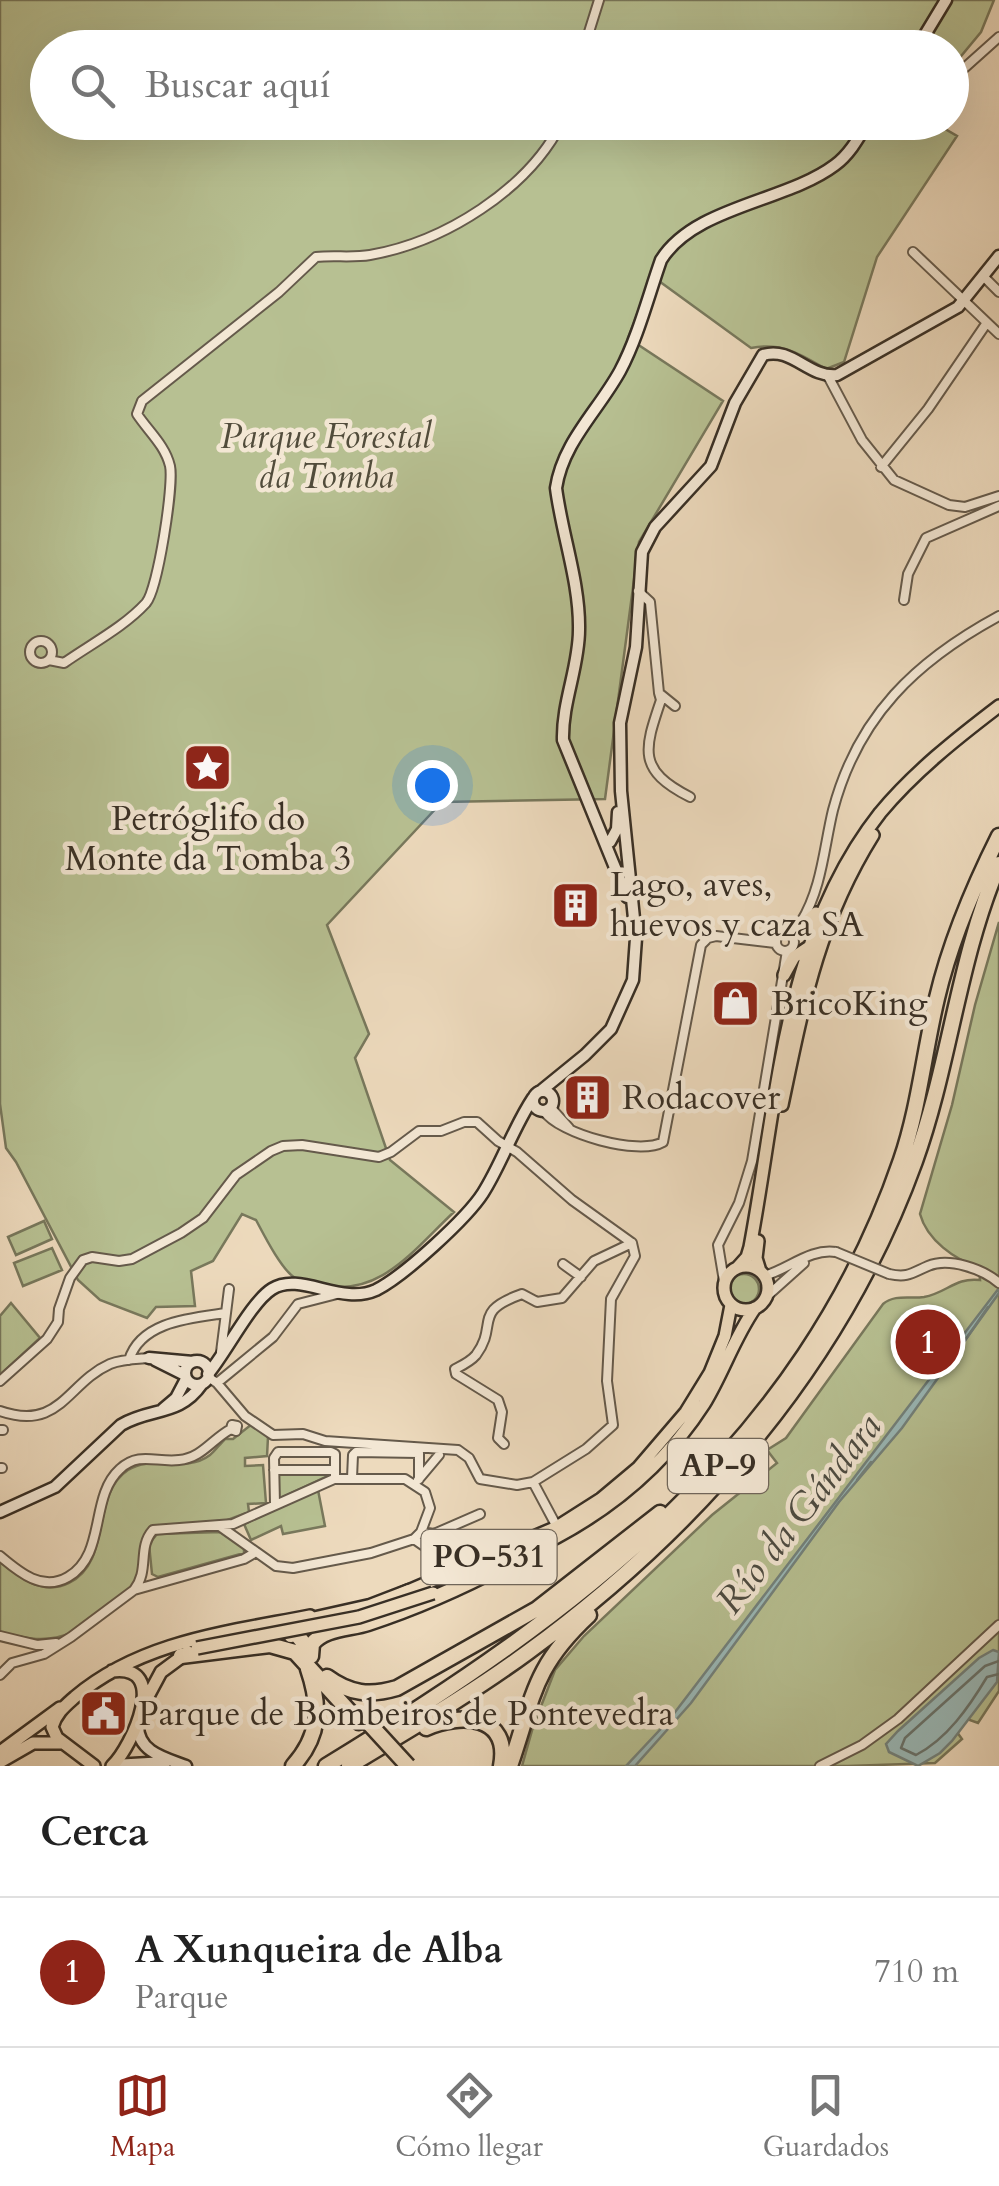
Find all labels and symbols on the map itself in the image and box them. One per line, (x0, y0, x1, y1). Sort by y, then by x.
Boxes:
park label: Parque Forestal da Tomba (221, 413, 433, 501)
place icon: Petróglifo do Monte da Tomba 3 (182, 741, 234, 793)
your location (407, 760, 458, 811)
place label: Petróglifo do Monte da Tomba 3 (65, 795, 351, 883)
place label: Lago, aves, huevos y caza SA (610, 861, 864, 949)
building icon: Lago, aves, huevos y caza SA (549, 879, 601, 931)
shop icon: BricoKing (710, 978, 762, 1030)
place label: BricoKing (771, 980, 928, 1028)
building icon: Rodacover (561, 1072, 613, 1124)
place label: Rodacover (622, 1074, 780, 1122)
pin: 1 (896, 1304, 960, 1380)
water label: Río da Gándara (704, 1403, 894, 1625)
road number: AP-9 (668, 1439, 768, 1493)
road number: PO-531 (422, 1530, 556, 1584)
public building icon: Parque de Bombeiros de Pontevedra (77, 1688, 129, 1740)
place label: Parque de Bombeiros de Pontevedra (138, 1690, 674, 1738)

